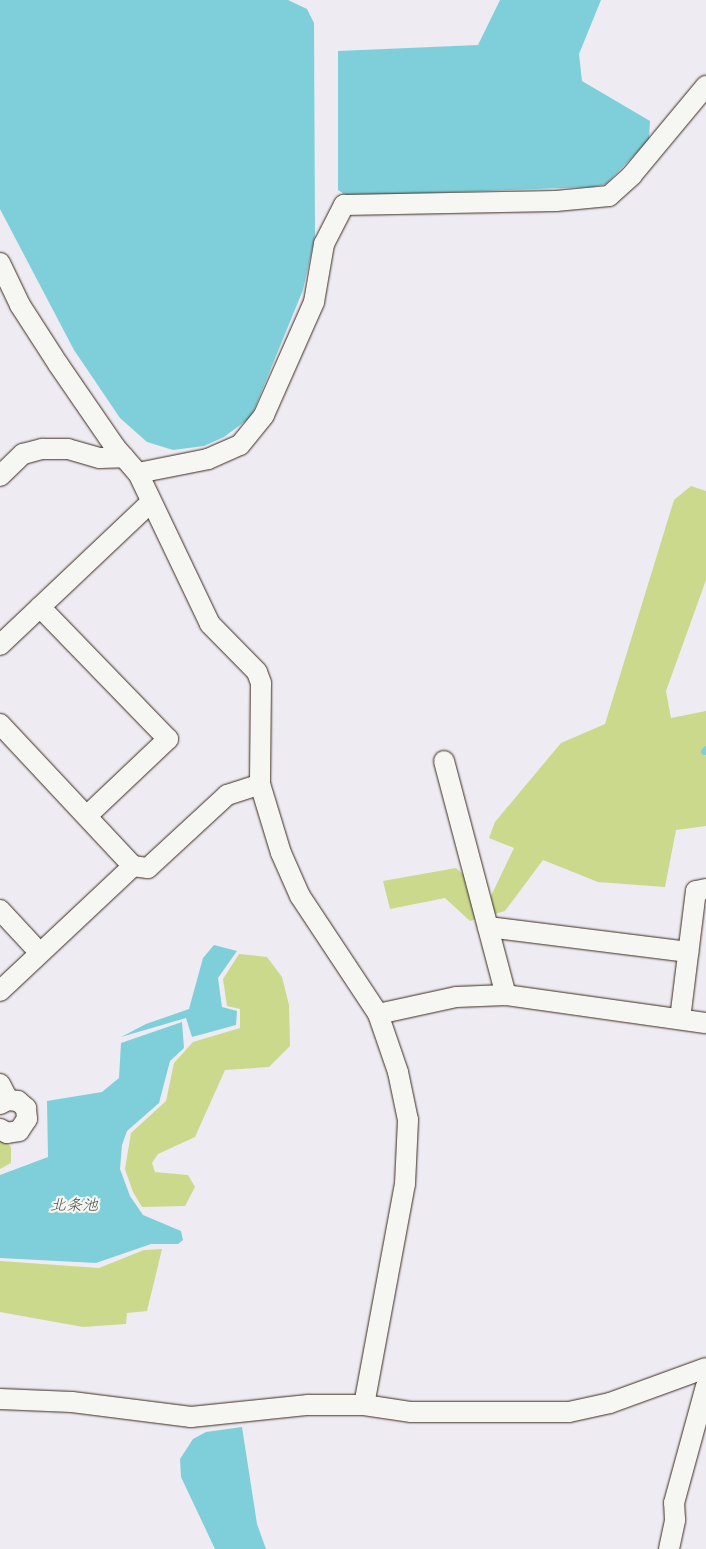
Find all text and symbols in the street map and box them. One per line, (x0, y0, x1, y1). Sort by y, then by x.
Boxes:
water label: 北条池 (50, 1196, 98, 1216)

